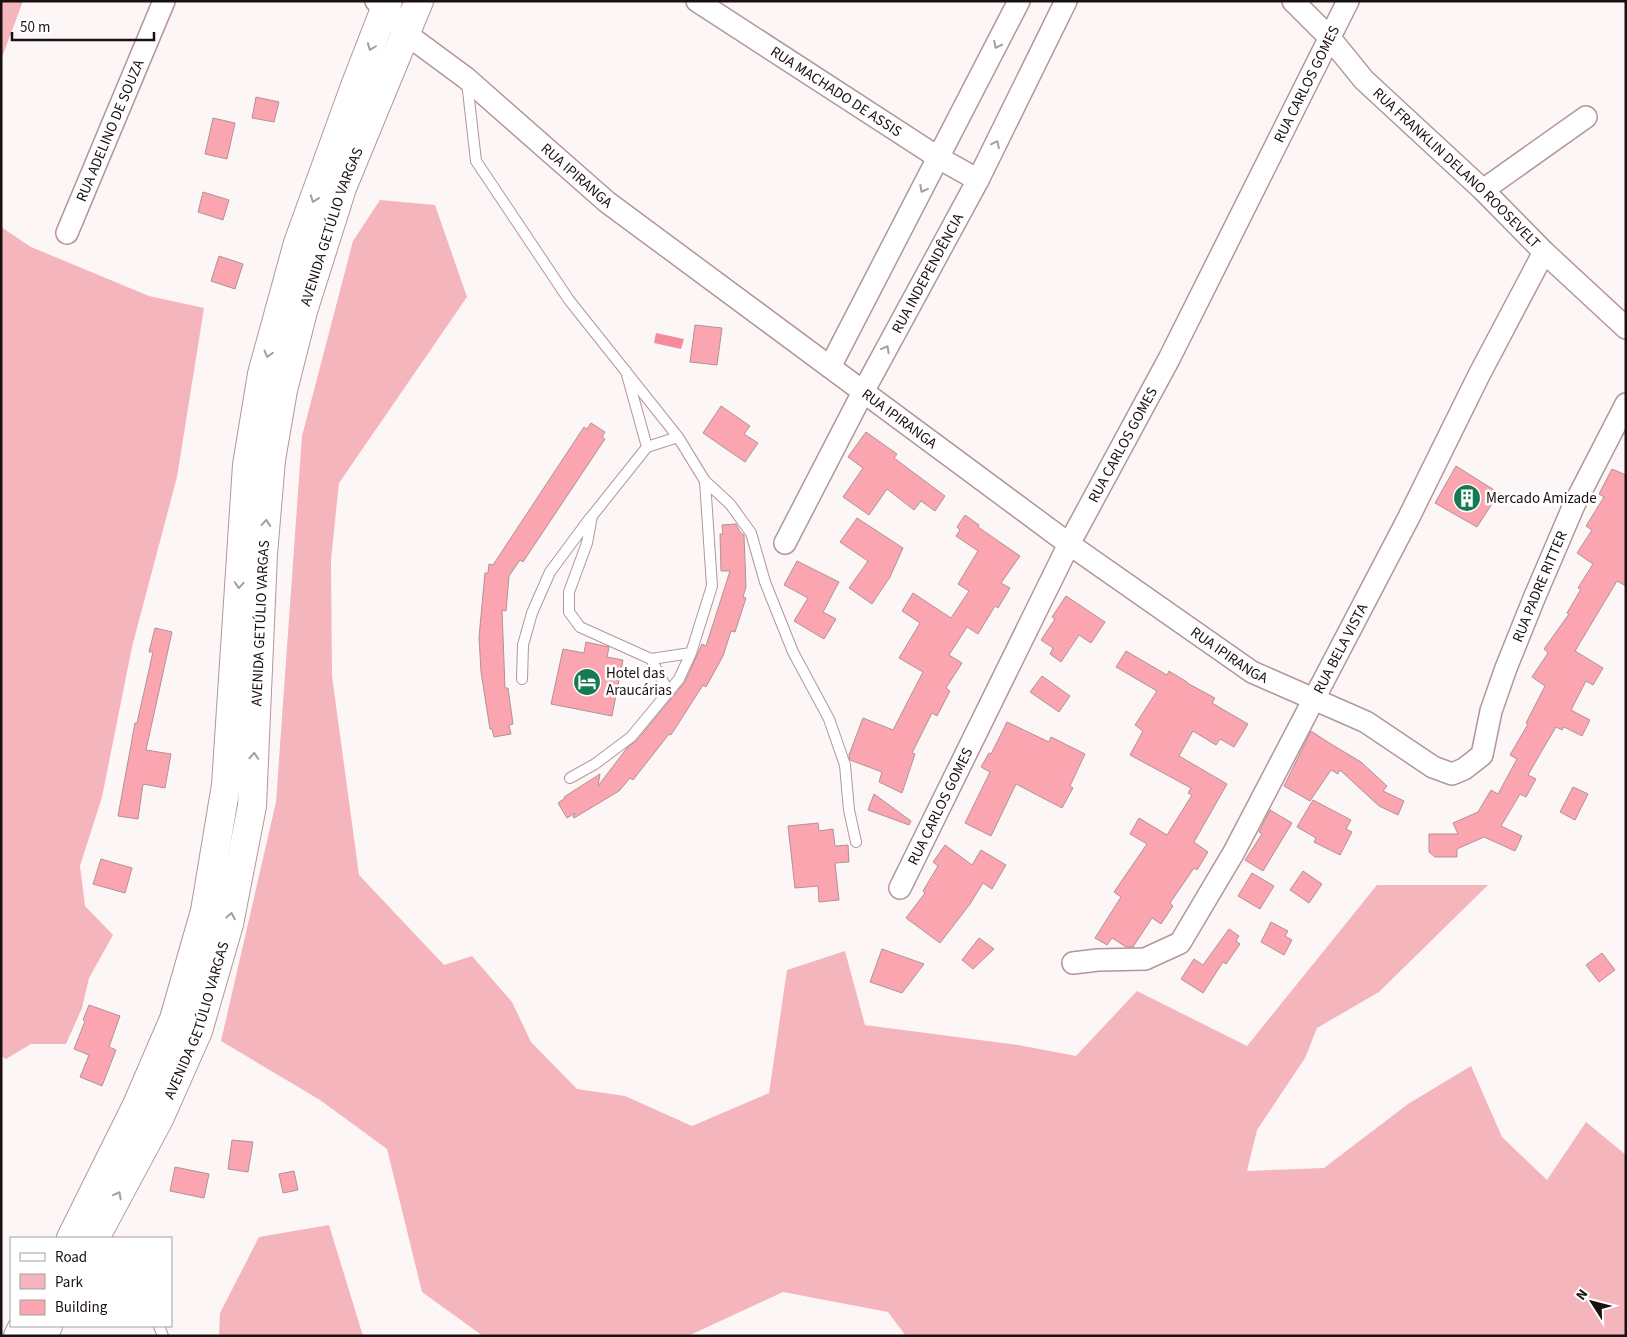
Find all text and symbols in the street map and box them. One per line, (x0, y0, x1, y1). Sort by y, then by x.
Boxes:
scale bar (12, 10, 155, 42)
text: 50 m (20, 17, 50, 38)
street label: RUA CARLOS GOMES (1268, 22, 1345, 146)
one-way arrow (993, 39, 1003, 48)
street label: RUA MACHADO DE ASSIS (766, 41, 906, 142)
one-way arrow (366, 42, 376, 50)
street label: RUA ADELINO DE SOUZA (71, 55, 149, 205)
street label: RUA FRANKLIN DELANO ROOSEVELT (1368, 83, 1545, 253)
street label: RUA IPIRANGA (536, 138, 618, 214)
one-way arrow (990, 140, 1000, 149)
street label: AVENIDA GETÚLIO VARGAS (295, 144, 368, 309)
one-way arrow (919, 184, 929, 193)
one-way arrow (310, 194, 320, 203)
street label: RUA INDEPENDÊNCIA (886, 209, 969, 337)
one-way arrow (880, 345, 890, 354)
one-way arrow (263, 350, 273, 358)
street label: RUA CARLOS GOMES (1083, 383, 1162, 506)
street label: RUA IPIRANGA (857, 384, 942, 454)
building icon: Mercado Amizade (1452, 483, 1482, 513)
place label: Mercado Amizade (1486, 488, 1597, 509)
one-way arrow (260, 519, 271, 527)
street label: RUA PADRE RITTER (1507, 527, 1572, 645)
street label: AVENIDA GETÚLIO VARGAS (246, 539, 275, 707)
one-way arrow (234, 581, 245, 589)
street label: RUA BELA VISTA (1308, 599, 1373, 697)
street label: RUA IPIRANGA (1186, 622, 1272, 689)
place label: Hotel das Araucárias (606, 663, 672, 701)
hotel icon: Hotel das Araucárias (572, 667, 602, 697)
street label: RUA CARLOS GOMES (902, 744, 978, 869)
one-way arrow (249, 751, 260, 759)
one-way arrow (225, 912, 235, 920)
street label: AVENIDA GETÚLIO VARGAS (159, 939, 234, 1102)
one-way arrow (112, 1192, 122, 1201)
legend (10, 1237, 172, 1327)
text: Road (55, 1247, 87, 1268)
text: Park (55, 1272, 84, 1293)
north arrow (1567, 1277, 1617, 1327)
text: N (1571, 1285, 1593, 1305)
text: Building (55, 1297, 108, 1318)

